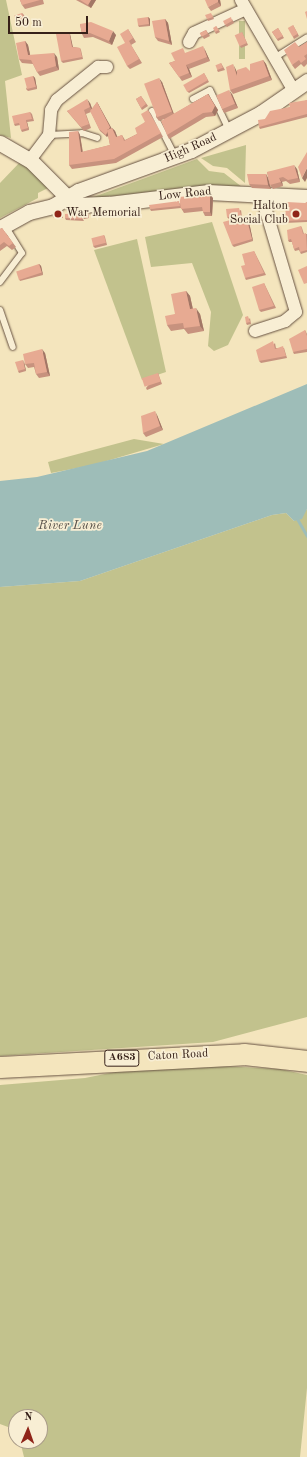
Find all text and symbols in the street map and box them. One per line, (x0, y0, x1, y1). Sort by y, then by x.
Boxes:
scale bar (10, 8, 90, 34)
text: 50 m (15, 17, 42, 29)
street label: High Road (163, 131, 219, 167)
street label: Low Road (158, 185, 212, 205)
place label: Halton Social Club (230, 200, 288, 228)
place label: War Memorial (66, 207, 140, 221)
marker: War Memorial (53, 209, 63, 219)
marker: Halton Social Club (291, 209, 301, 219)
water label: River Lune (38, 518, 102, 534)
street label: Caton Road (147, 1047, 209, 1065)
road number: A683 (104, 1049, 140, 1067)
north arrow (8, 1409, 48, 1449)
text: N (24, 1412, 33, 1423)

